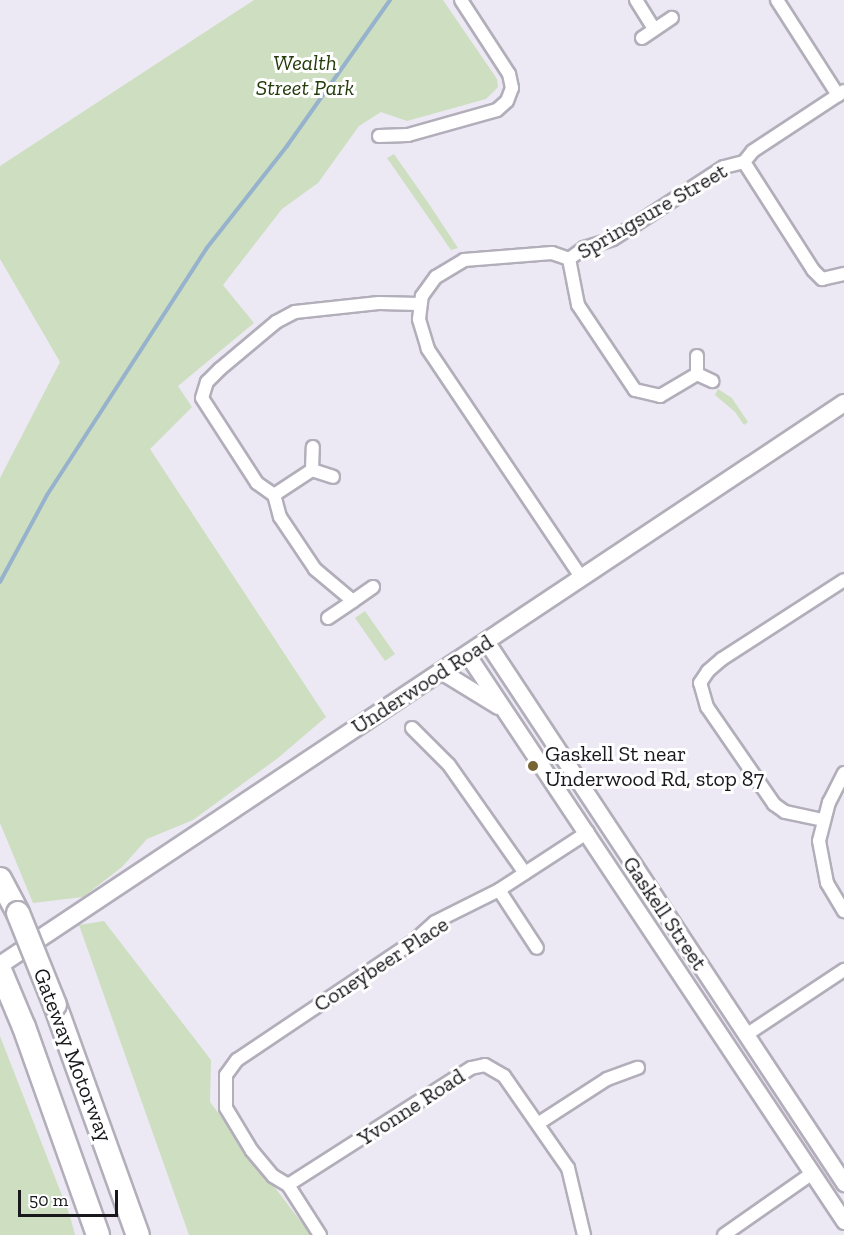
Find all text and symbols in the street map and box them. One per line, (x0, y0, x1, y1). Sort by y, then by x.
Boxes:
park label: Wealth Street Park (256, 49, 354, 100)
street label: Springsure Street (572, 157, 732, 265)
street label: Underwood Road (346, 629, 498, 739)
place label: Gaskell St near Underwood Rd, stop 87 (545, 740, 764, 792)
marker: Gaskell St near Underwood Rd, stop 87 (526, 759, 540, 773)
street label: Gaskell Street (617, 851, 713, 975)
street label: Coneybeer Place (309, 911, 453, 1017)
street label: Gateway Motorway (28, 964, 118, 1146)
street label: Yvonne Road (353, 1063, 469, 1151)
scale bar (21, 1178, 122, 1216)
text: 50 m (29, 1189, 68, 1211)

